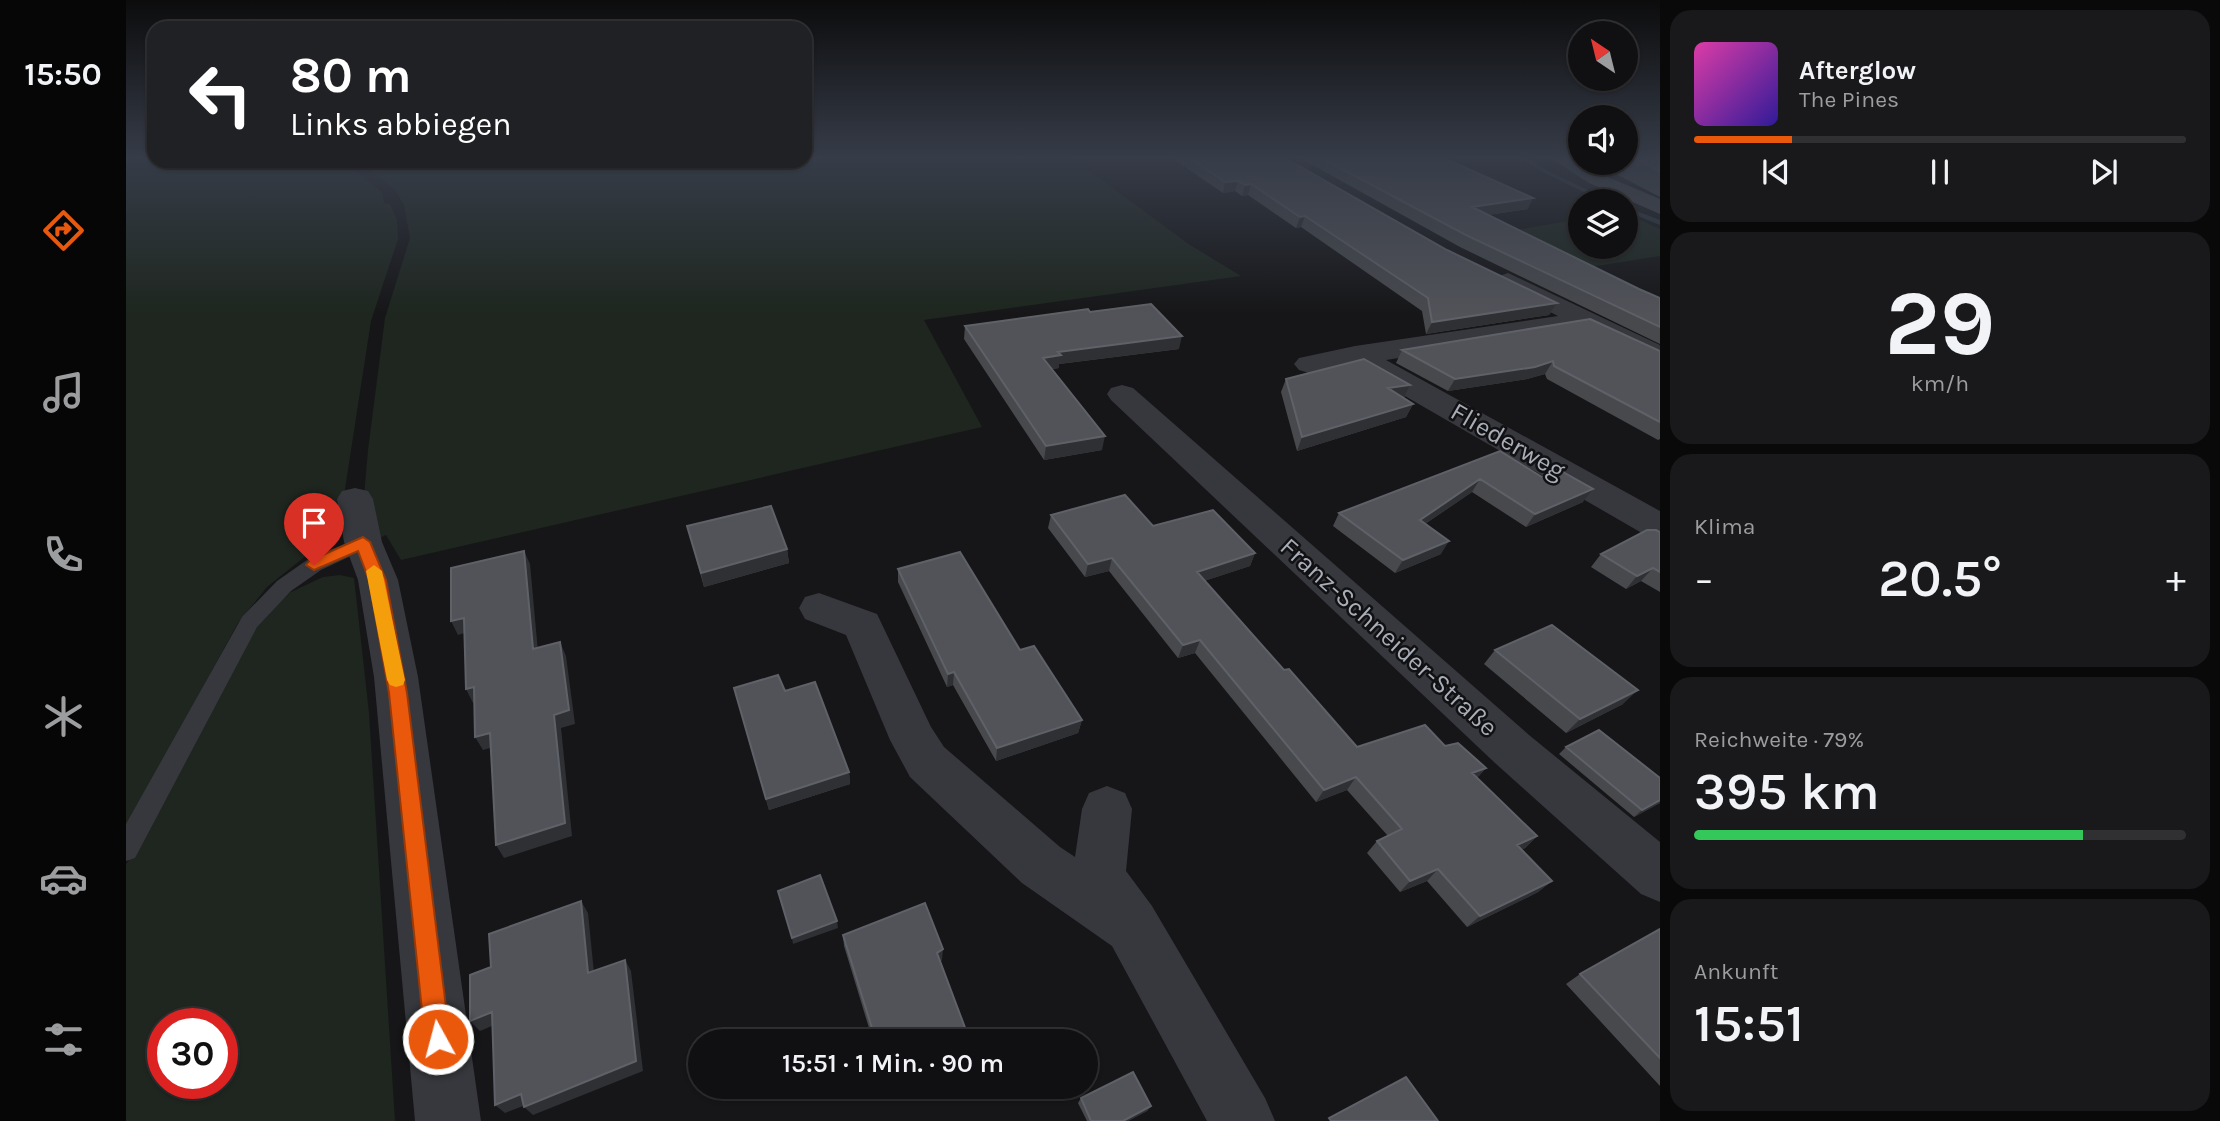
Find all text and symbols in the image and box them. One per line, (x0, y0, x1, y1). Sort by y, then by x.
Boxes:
north arrow (1568, 21, 1638, 91)
map controls (1568, 21, 1638, 259)
text: 80 m (290, 47, 412, 104)
icon: left (175, 49, 266, 140)
text: Afterglow (1799, 55, 1916, 86)
text: 15:50 (24, 56, 102, 93)
text: The Pines (1799, 86, 1899, 113)
button: sound (1568, 105, 1638, 175)
text: Links abbiegen (290, 106, 512, 143)
icon: previous (1757, 153, 1795, 191)
icon: pause (1921, 153, 1959, 191)
icon: next (2085, 153, 2123, 191)
button: layers (1568, 189, 1638, 259)
icon: directions (39, 206, 88, 255)
text: 29 (1885, 271, 1995, 377)
icon: music (39, 368, 88, 417)
text: km/h (1911, 370, 1969, 397)
street label: Fliederweg (1445, 396, 1571, 486)
pin (284, 493, 344, 565)
icon: arrive (295, 504, 333, 542)
text: Klima (1694, 513, 1755, 540)
icon: phone (39, 530, 88, 579)
street label: Franz-Schneider-Straße (1274, 531, 1504, 743)
text: 20.5° (1878, 548, 2002, 609)
text: − (1694, 557, 1714, 602)
text: + (2166, 557, 2186, 602)
icon: climate (39, 692, 88, 741)
text: Reichweite · 79% (1694, 726, 1864, 753)
text: 395 km (1694, 761, 1880, 822)
icon: car (39, 854, 88, 903)
text: Ankunft (1694, 958, 1778, 985)
text: 15:51 (1694, 993, 1804, 1054)
position arrow (401, 1002, 475, 1076)
speed limit sign: 30 (147, 1008, 238, 1099)
icon: filters (39, 1015, 88, 1064)
text: 15:51 · 1 Min. · 90 m (782, 1048, 1004, 1079)

